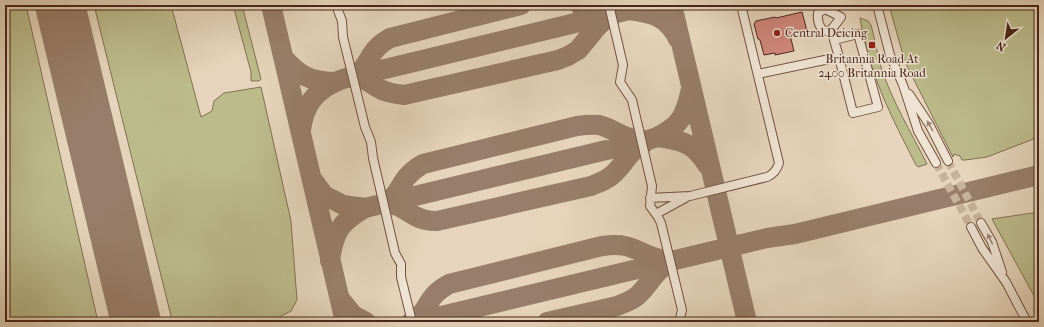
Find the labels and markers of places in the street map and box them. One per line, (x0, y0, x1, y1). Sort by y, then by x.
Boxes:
place label: Central Deicing (785, 26, 868, 40)
marker: Central Deicing (772, 28, 782, 38)
marker: Britannia Road At 2400 Britannia Road (867, 40, 877, 50)
place label: Britannia Road At 2400 Britannia Road (818, 52, 926, 80)

